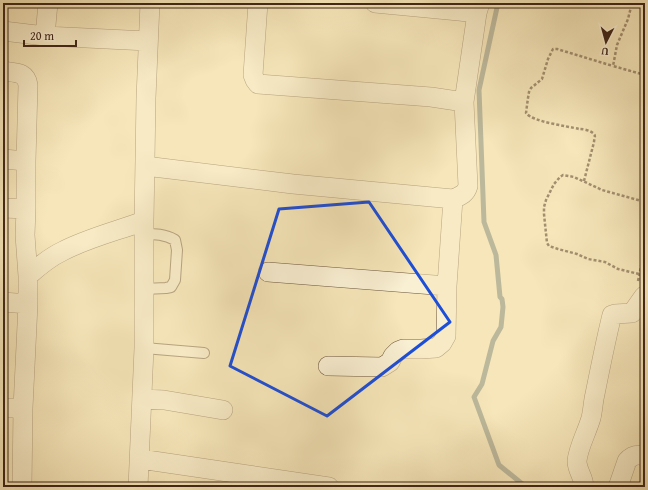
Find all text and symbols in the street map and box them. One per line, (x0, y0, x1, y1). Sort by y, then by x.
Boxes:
scale bar (24, 22, 76, 48)
north arrow (586, 22, 626, 62)
text: 20 m (30, 27, 54, 44)
text: U (600, 44, 609, 60)

